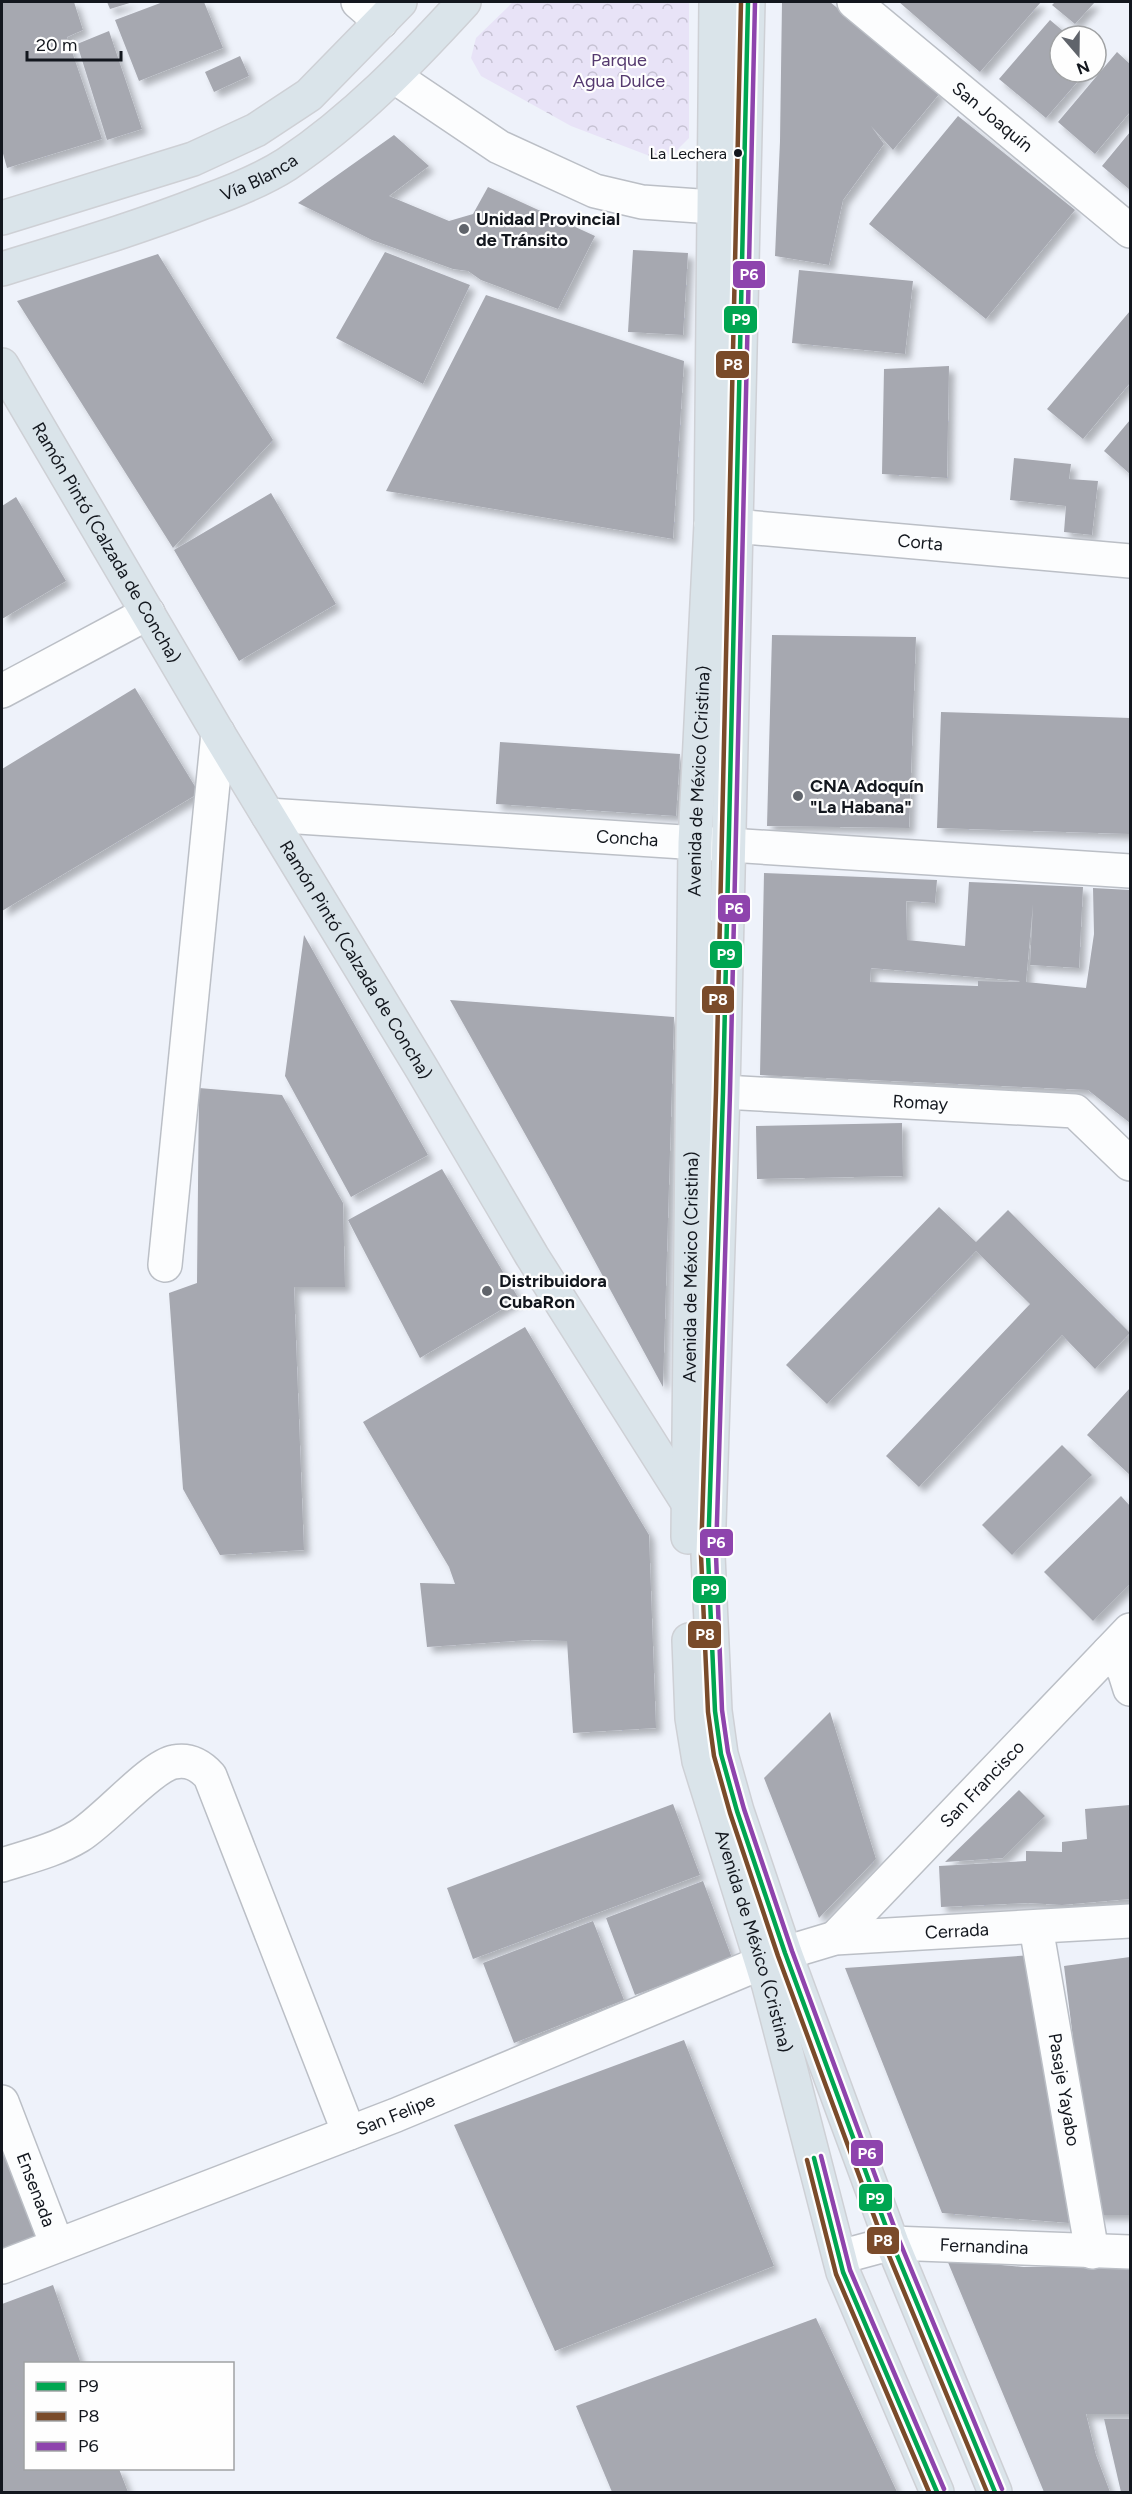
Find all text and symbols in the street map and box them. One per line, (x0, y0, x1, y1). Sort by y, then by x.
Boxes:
scale bar (27, 24, 122, 62)
north arrow (1048, 24, 1108, 84)
text: 20 m (36, 34, 77, 56)
park label: Parque Agua Dulce (573, 49, 665, 92)
text: N (1074, 57, 1092, 79)
street label: San Joaquín (948, 77, 1037, 157)
place label: La Lechera (650, 144, 727, 163)
marker: La Lechera (732, 147, 744, 159)
street label: Vía Blanca (217, 149, 302, 206)
place label: Unidad Provincial de Tránsito (476, 208, 620, 251)
marker: Unidad Provincial de Tránsito (457, 222, 471, 236)
line badge: P6 (732, 260, 766, 289)
text: P6 (740, 265, 758, 284)
line badge: P9 (723, 305, 758, 334)
text: P9 (732, 310, 750, 329)
line badge: P8 (715, 350, 750, 379)
text: P8 (723, 355, 743, 374)
street label: Ramón Pintó (Calzada de Concha) (27, 418, 185, 667)
street label: Corta (897, 530, 944, 555)
street label: Avenida de México (Cristina) (683, 665, 715, 897)
place label: CNA Adoquín "La Habana" (810, 775, 924, 818)
marker: CNA Adoquín "La Habana" (791, 789, 805, 803)
street label: Concha (595, 825, 659, 851)
street label: Ramón Pintó (Calzada de Concha) (275, 836, 437, 1083)
line badge: P6 (717, 894, 751, 923)
text: P6 (725, 899, 743, 918)
line badge: P9 (709, 940, 743, 969)
text: P9 (717, 945, 735, 964)
line badge: P8 (701, 985, 735, 1014)
text: P8 (708, 990, 728, 1009)
street label: Romay (892, 1090, 949, 1115)
street label: Avenida de México (Cristina) (679, 1151, 703, 1383)
place label: Distribuidora CubaRon (499, 1270, 607, 1313)
marker: Distribuidora CubaRon (480, 1284, 494, 1298)
line badge: P6 (699, 1528, 734, 1557)
text: P6 (707, 1533, 725, 1552)
line badge: P9 (692, 1575, 727, 1604)
text: P9 (701, 1580, 719, 1599)
line badge: P8 (687, 1620, 722, 1649)
text: P8 (695, 1625, 715, 1644)
street label: San Francisco (936, 1736, 1029, 1832)
street label: Avenida de México (Cristina) (710, 1827, 797, 2055)
street label: Cerrada (924, 1918, 989, 1944)
street label: Pasaje Yayabo (1043, 2031, 1085, 2148)
street label: San Felipe (353, 2089, 438, 2140)
line badge: P6 (850, 2139, 884, 2167)
text: P6 (858, 2144, 876, 2163)
street label: Ensenada (11, 2149, 60, 2230)
line badge: P9 (858, 2183, 893, 2212)
text: P9 (866, 2189, 884, 2208)
line badge: P8 (866, 2226, 900, 2255)
text: P8 (873, 2231, 893, 2250)
street label: Fernandina (939, 2234, 1029, 2259)
legend (24, 2362, 234, 2470)
text: P9 (78, 2375, 99, 2397)
text: P8 (78, 2405, 99, 2427)
text: P6 (78, 2435, 99, 2457)

